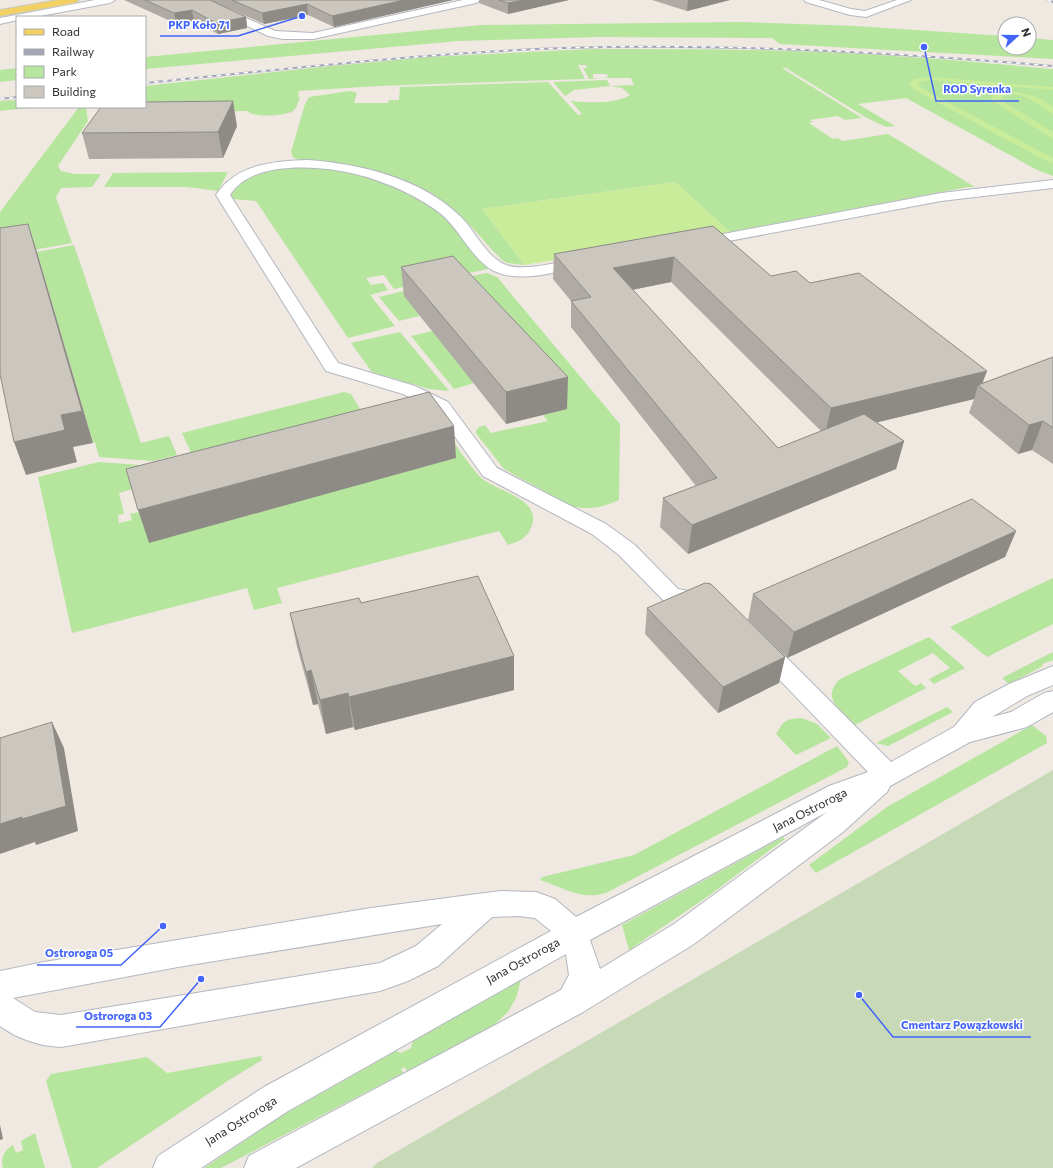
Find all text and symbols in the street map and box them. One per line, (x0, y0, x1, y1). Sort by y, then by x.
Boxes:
callout: PKP Koło 71 (160, 13, 238, 36)
legend (16, 16, 146, 108)
north arrow (997, 16, 1037, 56)
text: PKP Koło 71 (168, 18, 230, 31)
text: Road (52, 24, 80, 38)
text: N (1019, 26, 1034, 38)
text: Railway (52, 44, 94, 58)
text: Park (52, 64, 78, 78)
callout: ROD Syrenka (936, 78, 1019, 101)
text: ROD Syrenka (943, 82, 1011, 95)
text: Building (52, 84, 96, 98)
street label: Jana Ostroroga (770, 784, 850, 835)
street label: Jana Ostroroga (483, 934, 562, 987)
callout: Ostroroga 05 (37, 942, 121, 965)
text: Ostroroga 05 (45, 946, 113, 959)
callout: Ostroroga 03 (76, 1004, 160, 1027)
text: Ostroroga 03 (84, 1009, 152, 1022)
callout: Cmentarz Powązkowski (893, 1014, 1031, 1037)
text: Cmentarz Powązkowski (901, 1018, 1023, 1031)
street label: Jana Ostroroga (202, 1093, 279, 1149)

